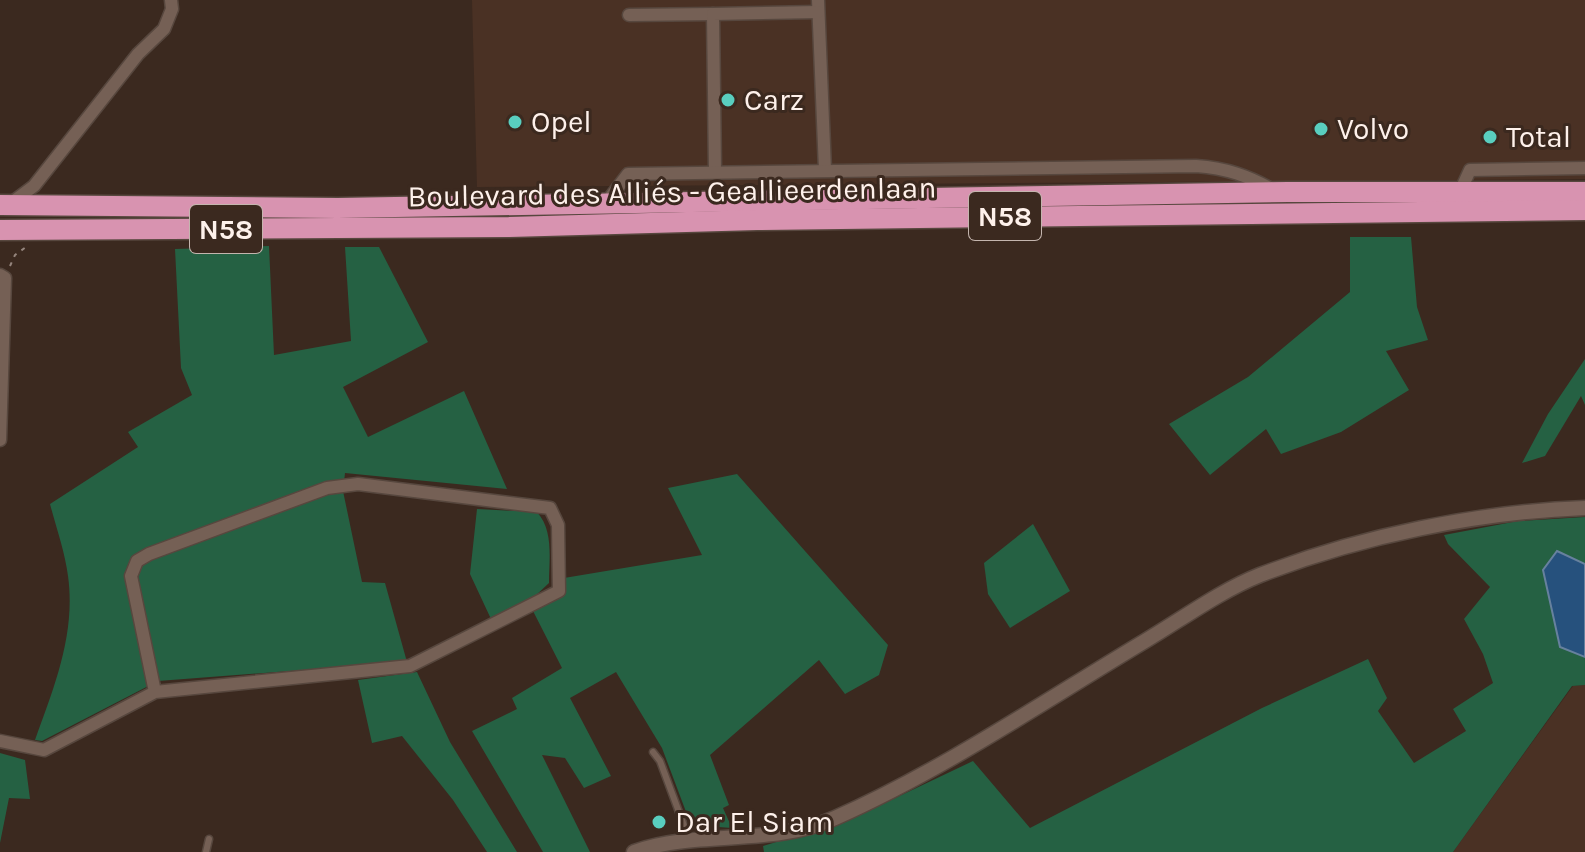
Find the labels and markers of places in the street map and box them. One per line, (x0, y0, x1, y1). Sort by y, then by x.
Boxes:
place label: Carz (744, 82, 804, 118)
marker: Carz (719, 91, 737, 109)
place label: Opel (531, 104, 592, 140)
place label: Volvo (1337, 111, 1409, 147)
marker: Opel (506, 113, 524, 131)
place label: Total (1506, 119, 1571, 155)
marker: Volvo (1312, 120, 1330, 138)
marker: Total (1481, 128, 1499, 146)
place label: Dar El Siam (675, 804, 833, 840)
marker: Dar El Siam (650, 813, 668, 831)

